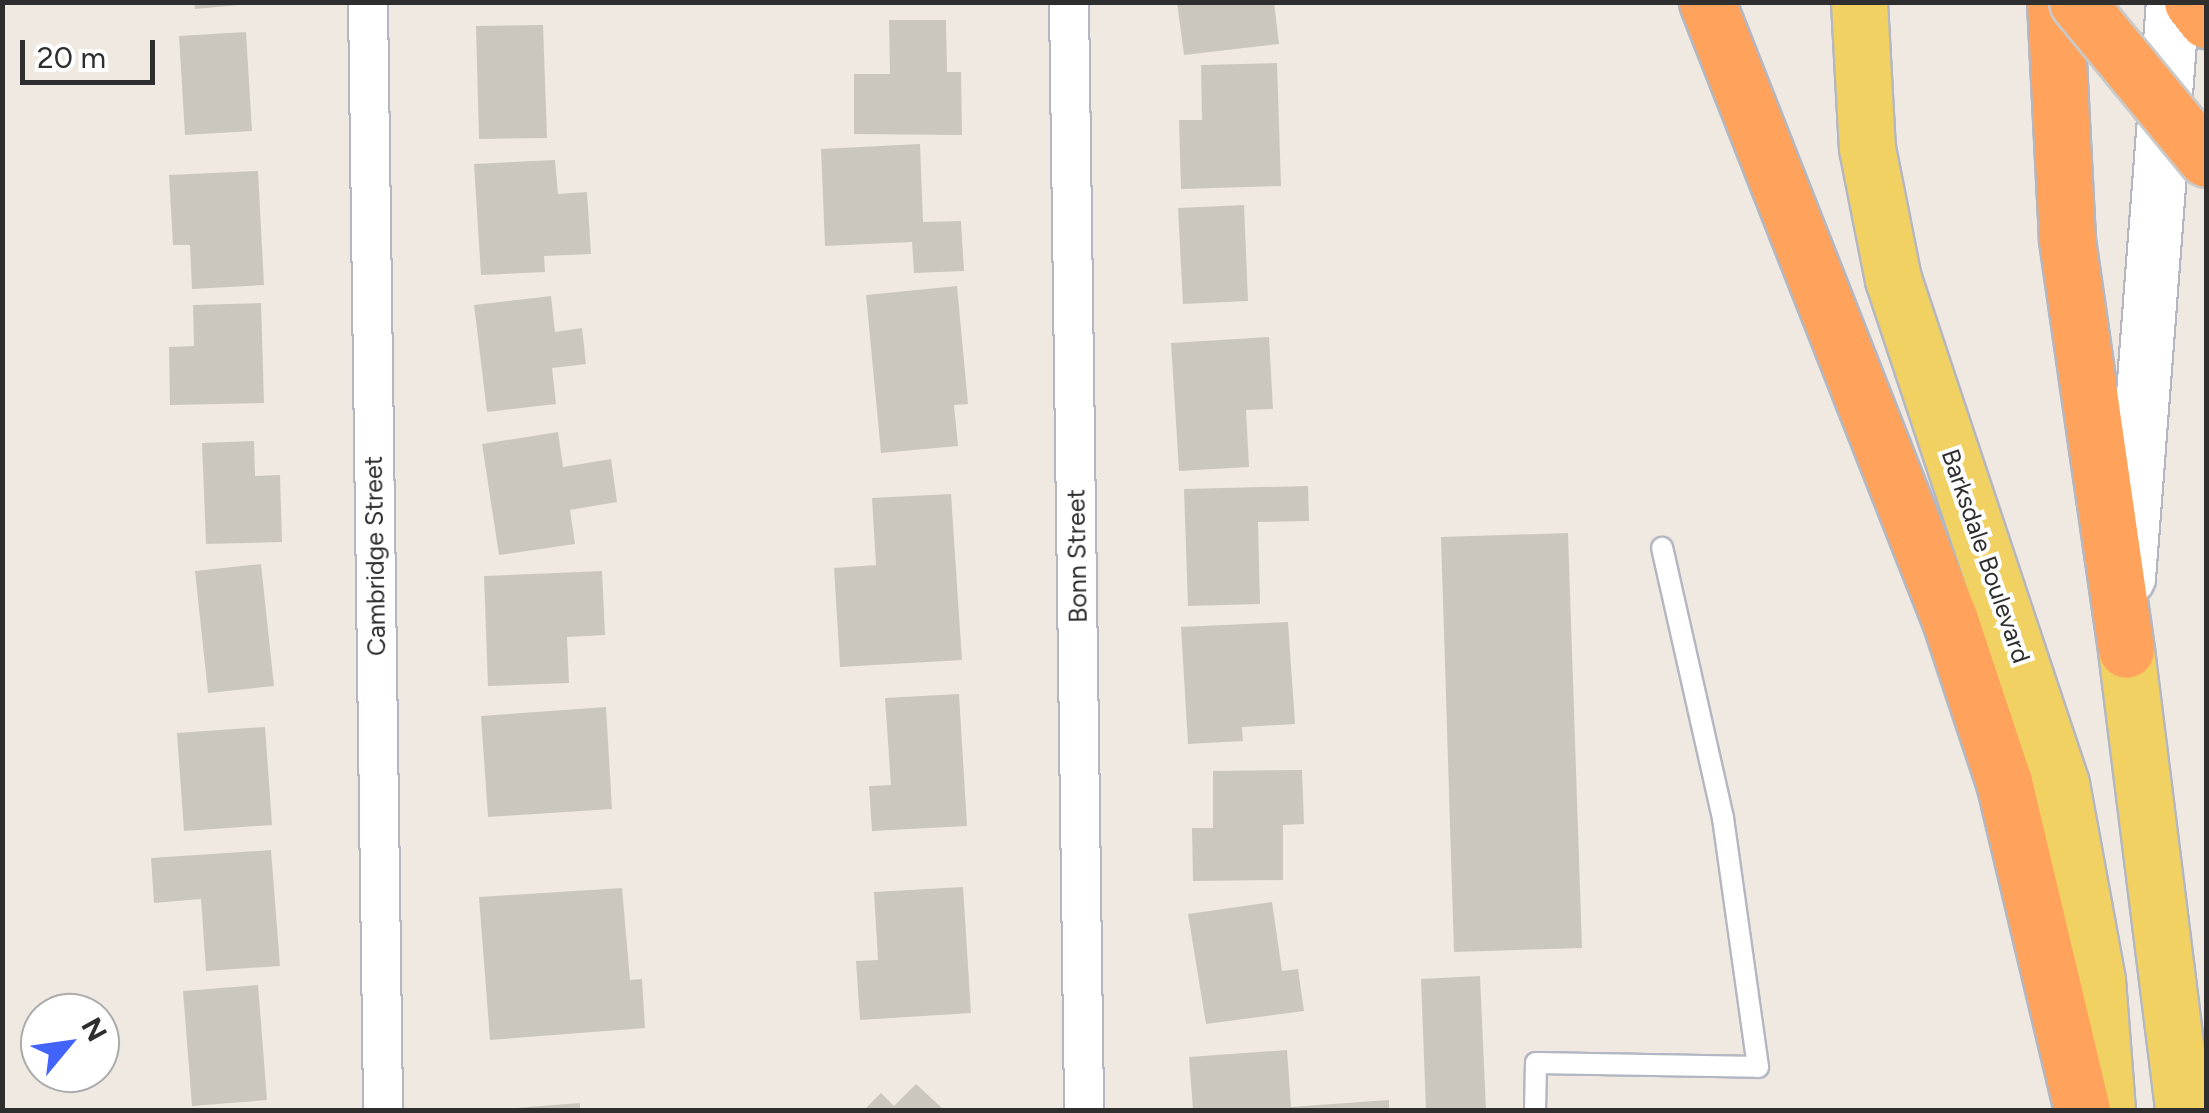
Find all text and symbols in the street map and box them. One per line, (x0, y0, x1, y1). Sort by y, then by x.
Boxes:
scale bar (25, 20, 160, 82)
text: 20 m (37, 39, 106, 76)
street label: Barksdale Boulevard (1935, 445, 2037, 667)
street label: Cambridge Street (358, 456, 392, 656)
street label: Bonn Street (1061, 489, 1093, 623)
north arrow (20, 993, 120, 1093)
text: N (74, 1012, 115, 1047)

